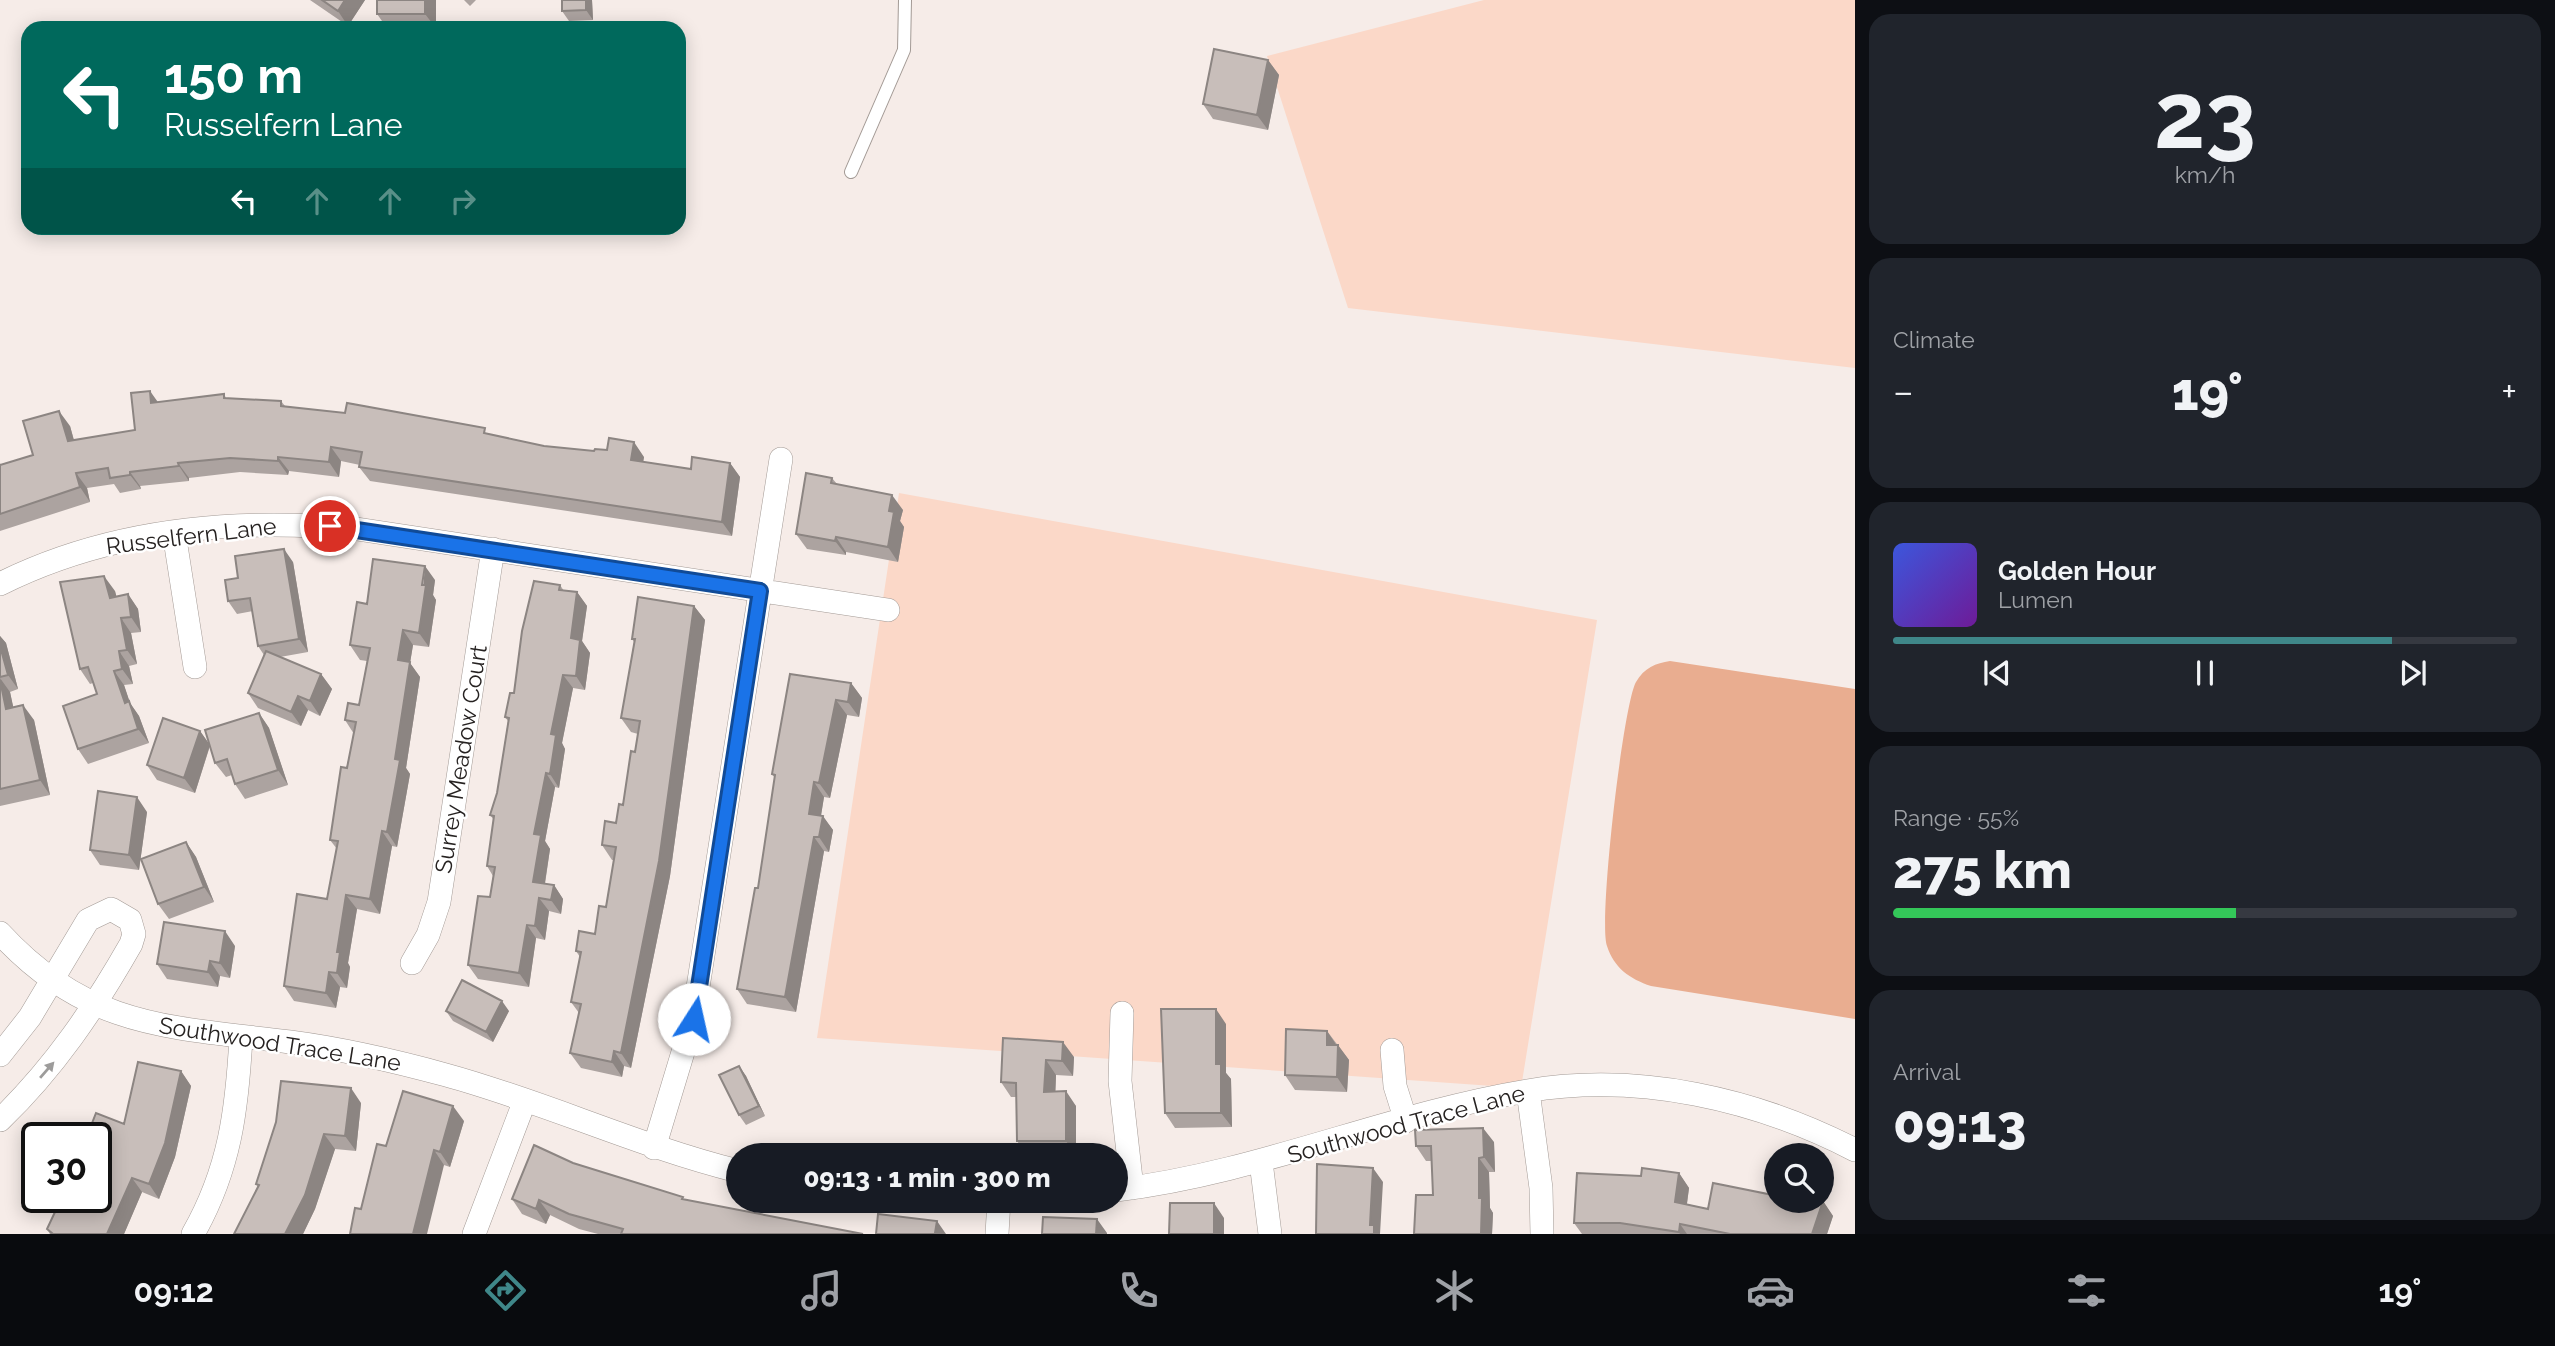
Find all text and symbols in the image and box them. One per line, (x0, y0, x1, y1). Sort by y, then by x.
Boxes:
text: 150 m (164, 47, 303, 104)
icon: left (49, 49, 140, 140)
text: 23 (2154, 62, 2256, 169)
text: Russelfern Lane (164, 106, 402, 143)
text: km/h (2175, 161, 2235, 188)
icon: left (225, 182, 263, 220)
icon: ahead (298, 182, 336, 220)
icon: ahead (371, 182, 409, 220)
icon: right (444, 182, 482, 220)
text: Climate (1893, 326, 1975, 353)
text: 19° (2172, 361, 2243, 422)
text: − (1893, 369, 1913, 414)
text: + (2501, 369, 2517, 414)
pin (300, 496, 360, 556)
icon: arrive (311, 507, 349, 545)
street label: Russelfern Lane (104, 512, 278, 559)
text: Golden Hour (1998, 556, 2156, 586)
text: Lumen (1998, 586, 2073, 613)
street label: Surrey Meadow Court (429, 643, 492, 875)
icon: previous (1978, 654, 2016, 692)
icon: pause (2186, 654, 2224, 692)
icon: next (2394, 654, 2432, 692)
text: Range · 55% (1893, 804, 2019, 831)
text: 275 km (1893, 839, 2072, 900)
position arrow (657, 982, 731, 1056)
street label: Southwood Trace Lane (157, 1011, 403, 1076)
text: Arrival (1893, 1058, 1960, 1085)
one-way arrow (39, 1062, 54, 1079)
street label: Southwood Trace Lane (1284, 1079, 1527, 1168)
text: 09:13 (1893, 1093, 2026, 1154)
speed limit sign: 30 (21, 1122, 112, 1213)
map controls (1764, 1143, 1834, 1213)
button: search (1764, 1143, 1834, 1213)
text: 09:13 · 1 min · 300 m (803, 1163, 1051, 1193)
icon: directions (481, 1266, 530, 1315)
icon: music (797, 1266, 846, 1315)
icon: phone (1114, 1266, 1163, 1315)
icon: climate (1430, 1266, 1479, 1315)
icon: car (1746, 1266, 1795, 1315)
icon: filters (2062, 1266, 2111, 1315)
text: 09:12 (134, 1272, 214, 1309)
text: 19° (2378, 1272, 2421, 1309)

